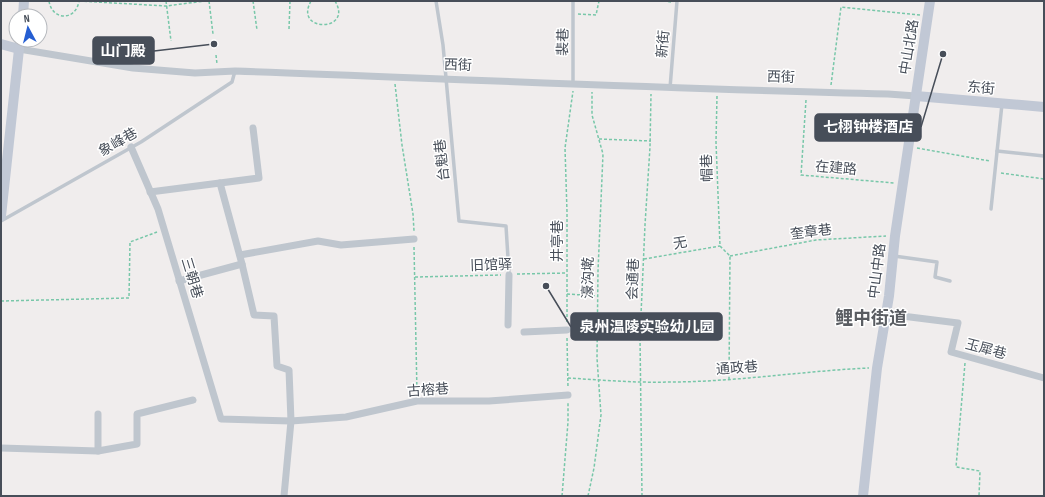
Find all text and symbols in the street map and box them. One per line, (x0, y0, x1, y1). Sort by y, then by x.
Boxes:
north arrow (8, 8, 48, 48)
text: N (23, 12, 31, 25)
street label: 中山北路 (896, 18, 922, 76)
street label: 裴巷 (554, 28, 572, 56)
street label: 新街 (653, 29, 673, 59)
callout: 山门殿 (93, 37, 154, 64)
text: 山门殿 (100, 42, 146, 61)
street label: 西街 (444, 56, 472, 74)
street label: 西街 (767, 68, 795, 86)
street label: 东街 (966, 78, 996, 98)
callout: 七栩钟楼酒店 (815, 114, 921, 141)
text: 七栩钟楼酒店 (823, 118, 913, 137)
street label: 象峰巷 (96, 124, 140, 160)
street label: 台魁巷 (431, 138, 453, 182)
street label: 帽巷 (698, 154, 716, 182)
street label: 在建路 (814, 158, 858, 178)
street label: 井亭巷 (549, 220, 566, 262)
street label: 奎章巷 (789, 221, 833, 243)
street label: 无 (672, 233, 688, 253)
street label: 中山中路 (865, 242, 889, 300)
street label: 三朝巷 (178, 255, 206, 301)
street label: 旧馆驿 (470, 256, 512, 274)
street label: 濠沟墘 (579, 257, 597, 299)
street label: 会通巷 (624, 258, 642, 300)
district label: 鲤中街道 (835, 308, 907, 329)
callout: 泉州温陵实验幼儿园 (571, 313, 722, 340)
text: 泉州温陵实验幼儿园 (579, 318, 715, 337)
street label: 玉犀巷 (964, 335, 1008, 363)
street label: 通政巷 (715, 358, 759, 378)
street label: 古榕巷 (406, 380, 450, 400)

